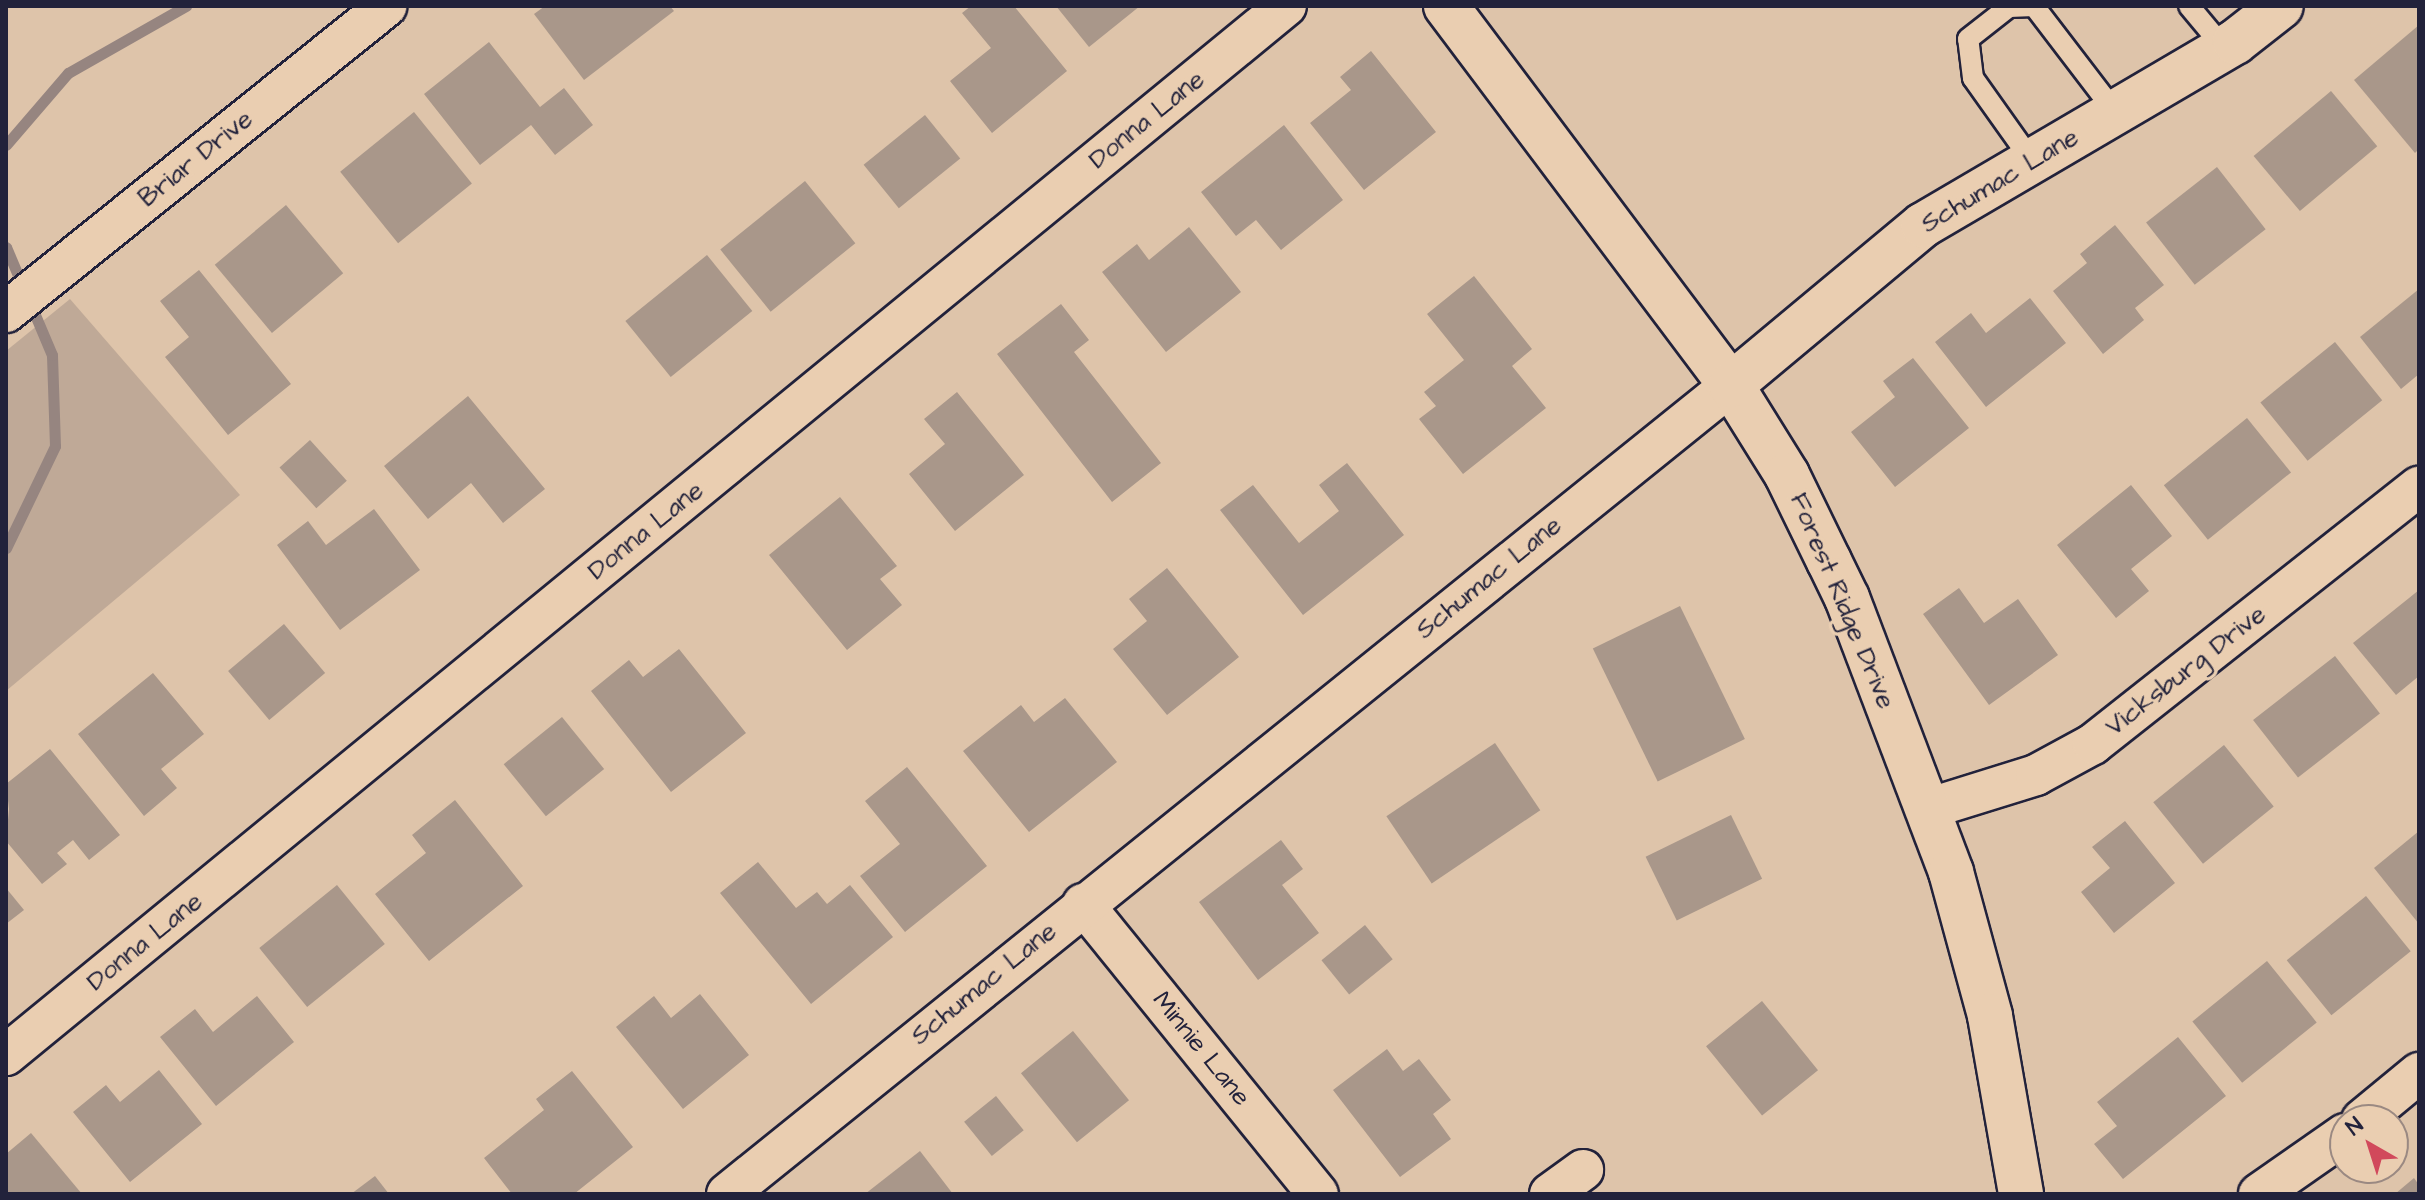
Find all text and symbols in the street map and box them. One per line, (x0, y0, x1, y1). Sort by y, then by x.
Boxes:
street label: Donna Lane (1083, 64, 1211, 176)
street label: Briar Drive (133, 104, 259, 214)
street label: Schumac Lane (1916, 122, 2084, 240)
street label: Donna Lane (582, 475, 710, 587)
street label: Forest Ridge Drive (1782, 488, 1902, 714)
street label: Schumac Lane (1410, 510, 1568, 646)
street label: Vicksburg Drive (2100, 599, 2272, 743)
street label: Donna Lane (81, 886, 209, 998)
street label: Schumac Lane (905, 916, 1063, 1052)
street label: Minnie Lane (1145, 986, 1257, 1112)
north arrow (2329, 1104, 2409, 1184)
text: N (2340, 1110, 2370, 1143)

